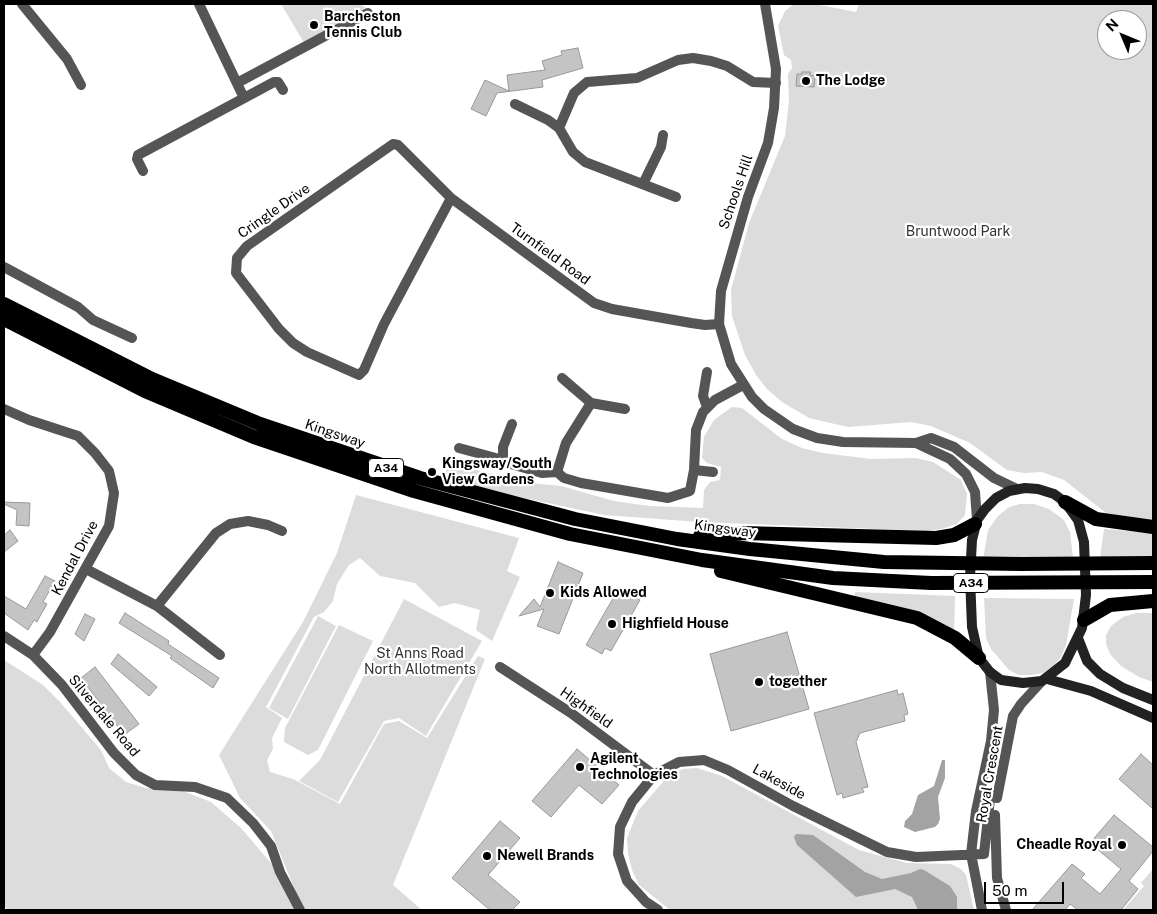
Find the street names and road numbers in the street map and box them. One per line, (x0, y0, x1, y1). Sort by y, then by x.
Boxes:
street label: Schools Hill (715, 152, 757, 232)
street label: Cringle Drive (235, 180, 313, 242)
street label: Turnfield Road (507, 219, 593, 289)
street label: Kingsway (303, 416, 367, 452)
road number: A34 (368, 458, 404, 478)
street label: Kingsway (693, 516, 757, 542)
street label: Kendal Drive (48, 518, 102, 598)
road number: A34 (954, 574, 988, 592)
street label: Silverdale Road (65, 672, 143, 760)
street label: Highfield (557, 684, 615, 732)
street label: Royal Crescent (973, 724, 1007, 824)
street label: Lakeside (750, 761, 808, 803)

